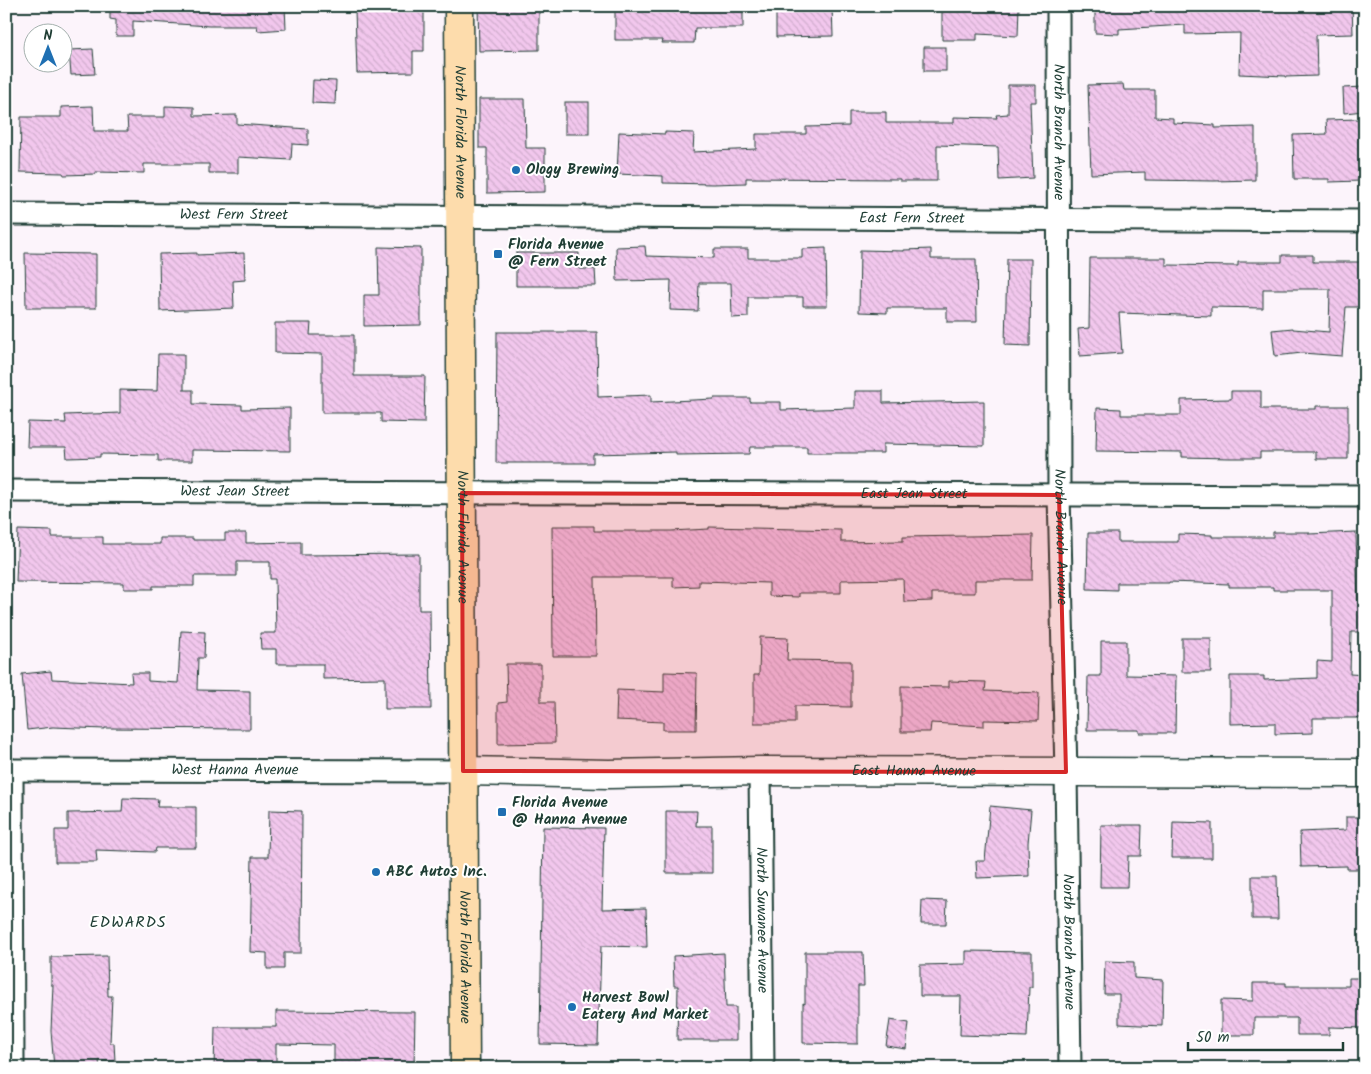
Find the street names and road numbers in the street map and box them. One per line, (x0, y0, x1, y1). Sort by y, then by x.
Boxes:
street label: North Branch Avenue (1046, 64, 1070, 200)
street label: North Florida Avenue (447, 65, 472, 199)
street label: West Fern Street (180, 203, 288, 227)
street label: East Fern Street (859, 206, 965, 231)
street label: North Branch Avenue (1047, 469, 1074, 606)
street label: North Florida Avenue (450, 470, 474, 604)
street label: West Jean Street (180, 480, 290, 504)
street label: East Jean Street (860, 482, 968, 507)
street label: West Hanna Avenue (171, 758, 299, 783)
street label: East Hanna Avenue (852, 759, 976, 784)
street label: North Suwanee Avenue (749, 847, 774, 993)
street label: North Branch Avenue (1055, 874, 1081, 1010)
street label: North Florida Avenue (452, 890, 477, 1024)

